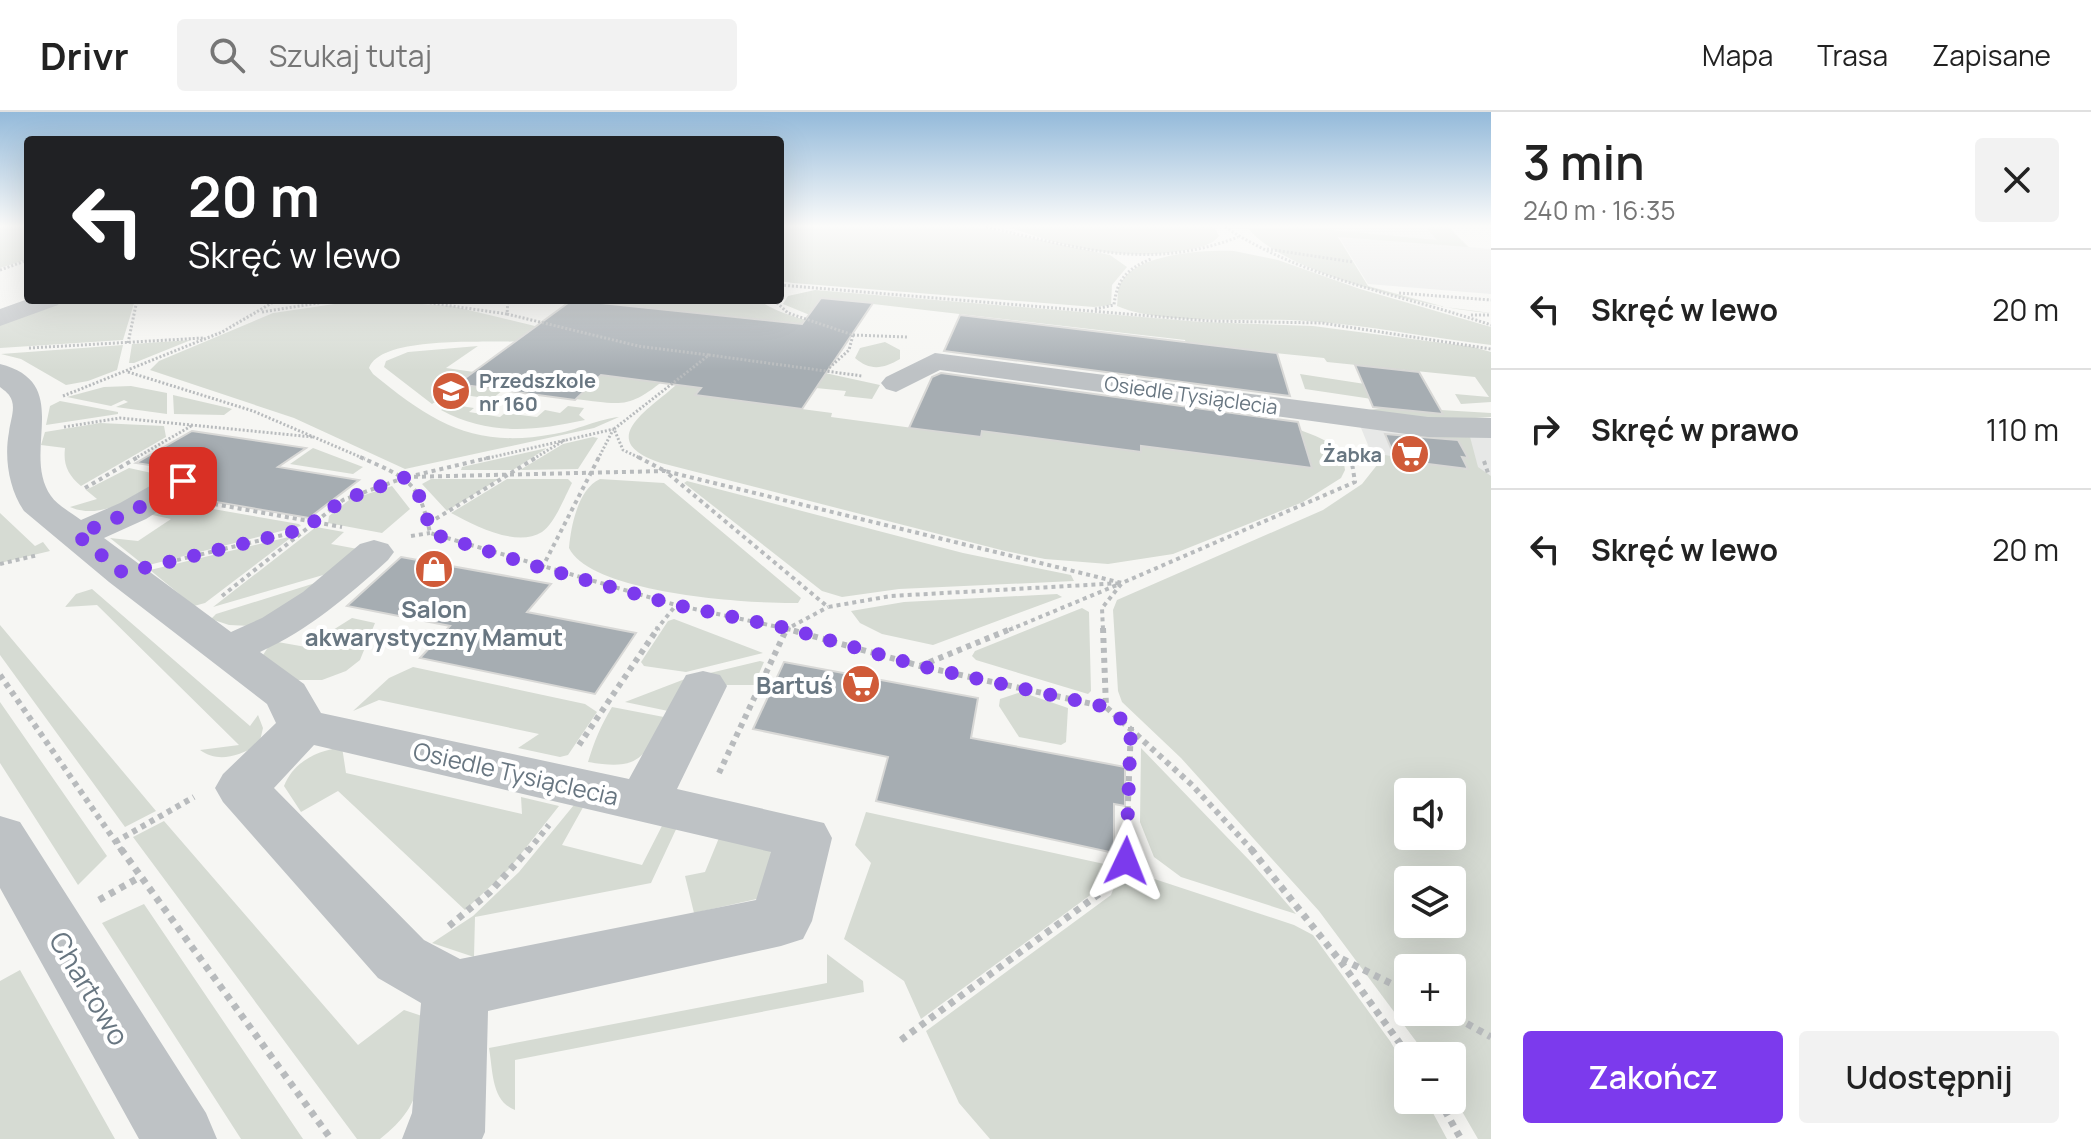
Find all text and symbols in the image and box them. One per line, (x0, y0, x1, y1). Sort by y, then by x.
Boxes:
search box (177, 19, 737, 91)
text: Drivr (40, 29, 129, 81)
icon: search (205, 33, 249, 77)
text: Szukaj tutaj (269, 35, 432, 76)
text: Mapa (1702, 36, 1773, 74)
text: Trasa (1817, 36, 1888, 74)
text: Zapisane (1932, 36, 2051, 74)
text: 3 min (1523, 129, 1645, 194)
button: close (1975, 138, 2059, 222)
text: 20 m (188, 157, 320, 234)
icon: left (56, 168, 160, 272)
text: 240 m · 16:35 (1523, 192, 1675, 228)
text: Skręć w lewo (188, 230, 401, 279)
icon: left (1523, 287, 1567, 331)
text: Skręć w lewo (1591, 289, 1778, 330)
text: 20 m (1992, 289, 2059, 330)
place label: Przedszkole nr 160 (479, 367, 596, 417)
street label: Osiedle Tysiąclecia (1103, 369, 1279, 421)
school or university icon: Przedszkole nr 160 (430, 370, 472, 412)
icon: right (1523, 407, 1567, 451)
text: Skręć w prawo (1591, 409, 1799, 450)
text: 110 m (1986, 409, 2059, 450)
supermarket icon: Żabka (1389, 433, 1431, 475)
place label: Żabka (1323, 441, 1382, 468)
pin (149, 447, 217, 515)
icon: arrive (161, 459, 205, 503)
icon: left (1523, 527, 1567, 571)
text: Skręć w lewo (1591, 529, 1778, 570)
text: 20 m (1992, 529, 2059, 570)
shop icon: Salon akwarystyczny Mamut (413, 548, 455, 590)
place label: Salon akwarystyczny Mamut (305, 592, 563, 653)
supermarket icon: Bartuś (840, 663, 882, 705)
place label: Bartuś (756, 668, 833, 701)
street label: Osiedle Tysiąclecia (410, 733, 622, 813)
map controls (1394, 778, 1466, 1114)
button: sound (1394, 778, 1466, 850)
position arrow (1084, 819, 1168, 903)
button: layers (1394, 866, 1466, 938)
street label: Chartowo (41, 924, 139, 1052)
button: + (1394, 954, 1466, 1026)
button: Zakończ (1523, 1031, 1783, 1123)
button: Udostępnij (1799, 1031, 2059, 1123)
button: − (1394, 1042, 1466, 1114)

